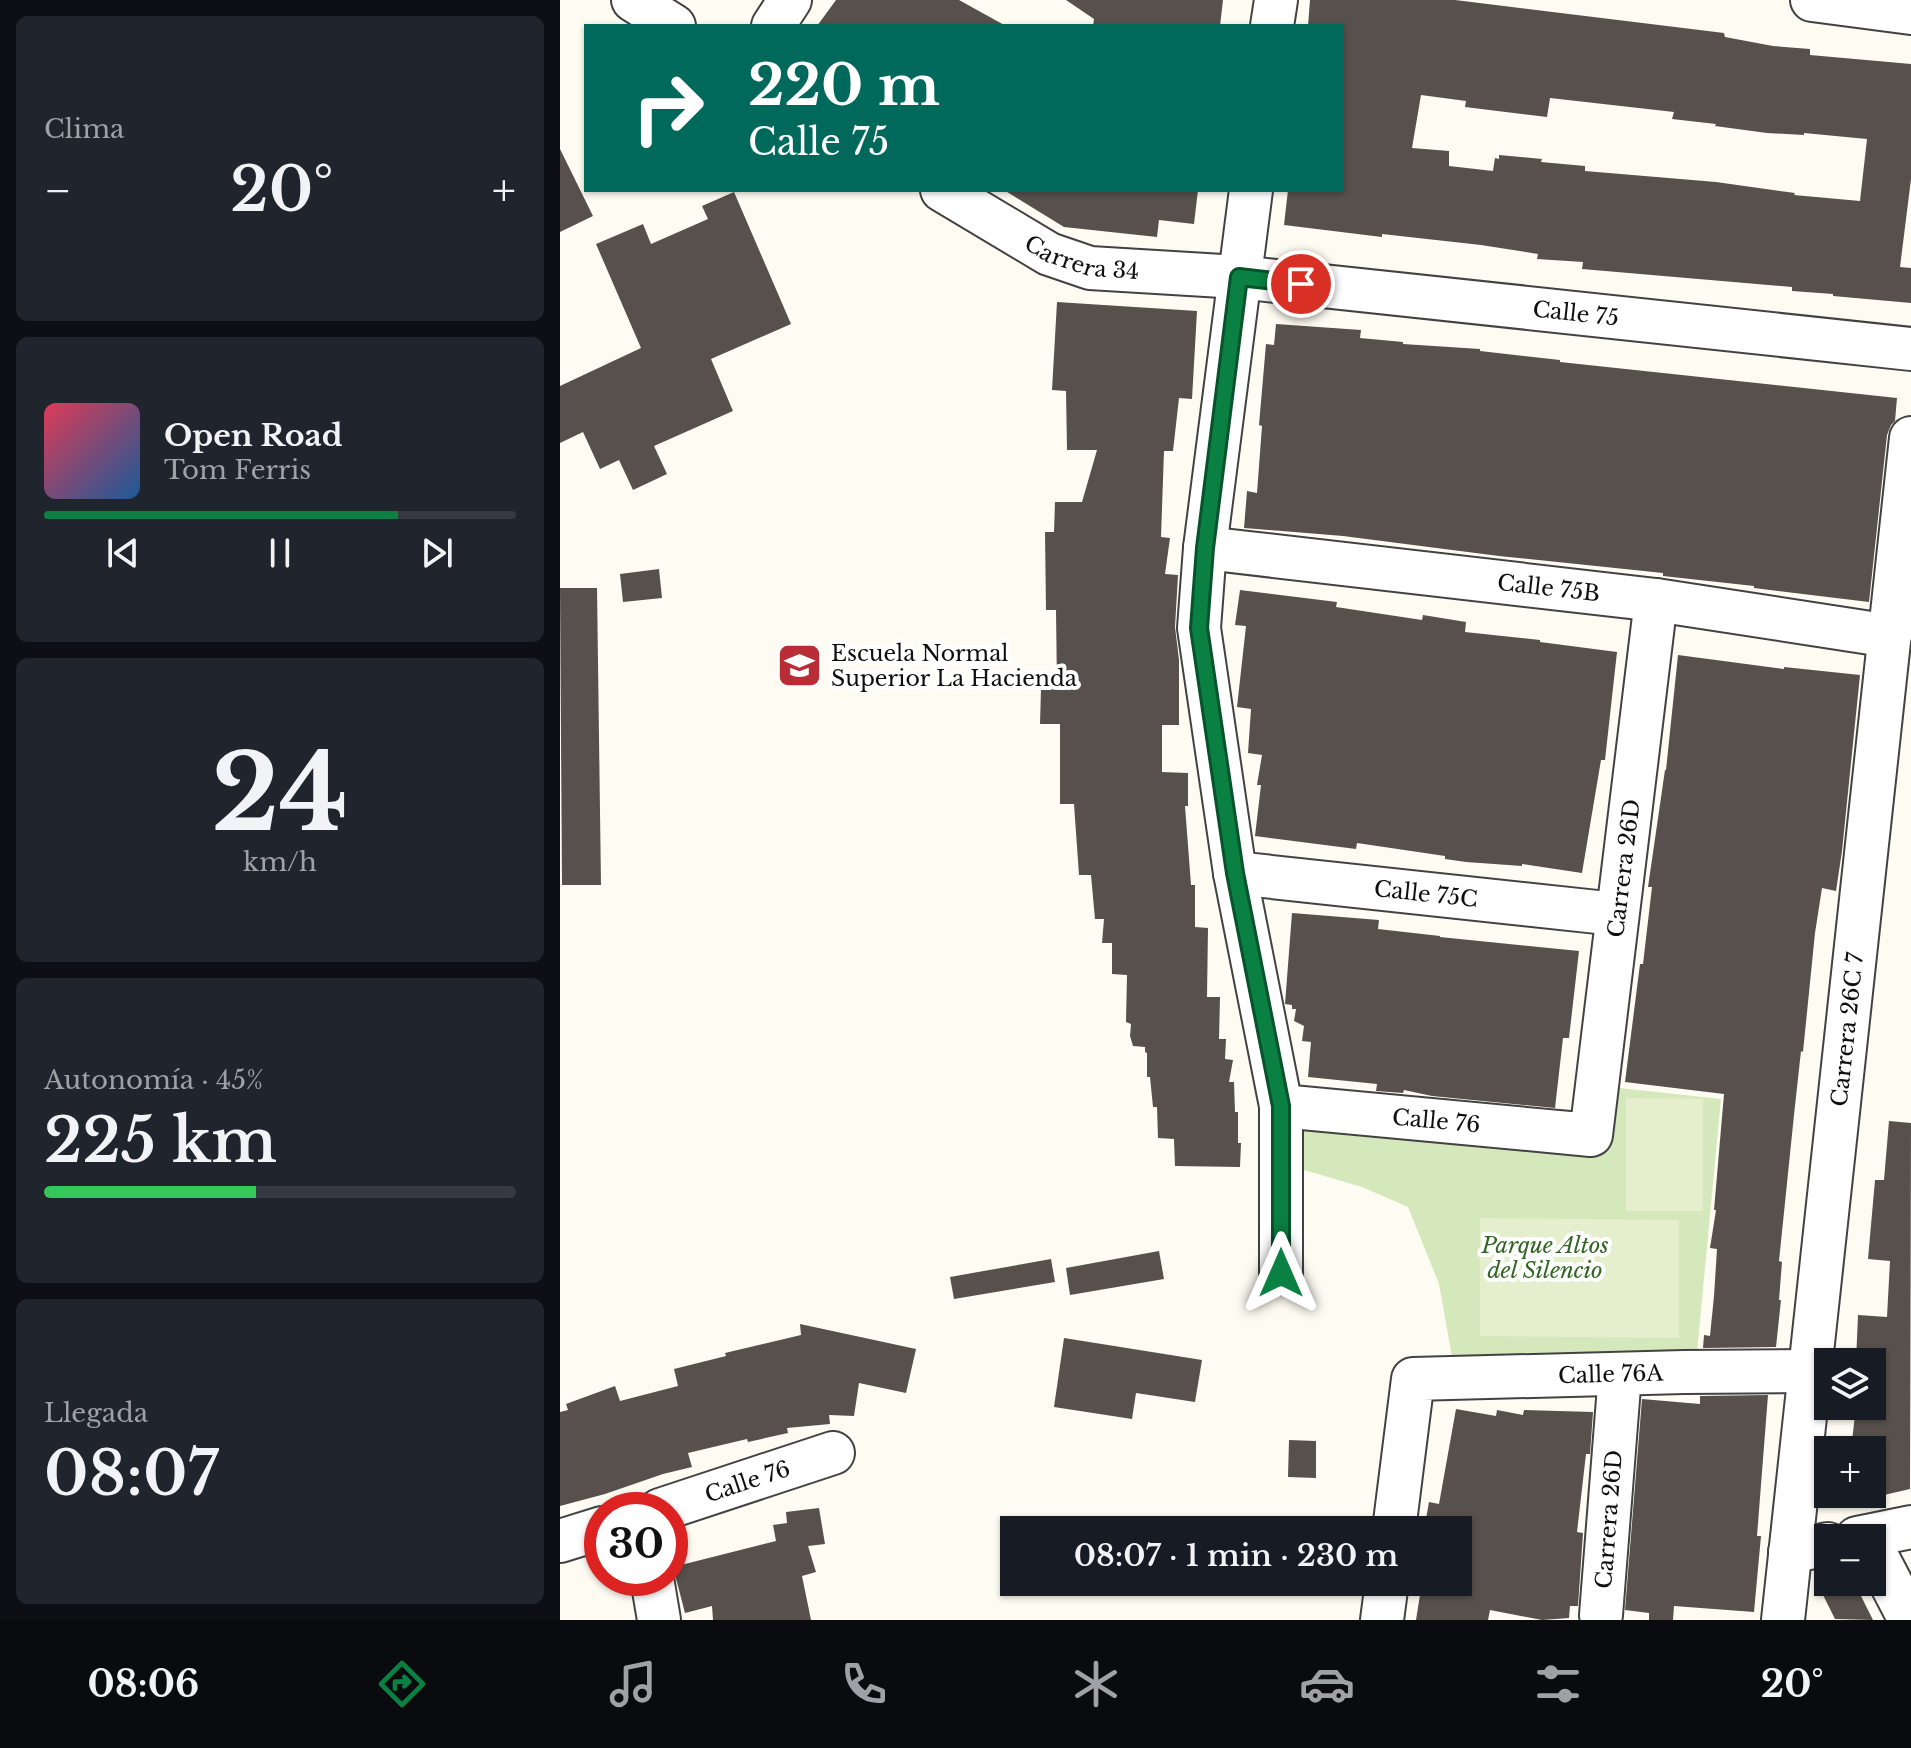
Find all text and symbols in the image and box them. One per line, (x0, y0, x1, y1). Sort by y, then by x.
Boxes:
text: 220 m (748, 51, 940, 120)
icon: right (616, 56, 720, 160)
text: Clima (44, 113, 124, 145)
text: Calle 75 (748, 120, 889, 165)
text: 20° (230, 153, 333, 227)
text: − (44, 163, 72, 218)
text: + (492, 163, 516, 218)
street label: Carrera 34 (1020, 230, 1140, 285)
pin (1267, 250, 1335, 318)
icon: arrive (1279, 262, 1323, 306)
street label: Calle 75 (1531, 296, 1620, 332)
text: Open Road (164, 417, 343, 454)
text: Tom Ferris (164, 454, 311, 486)
icon: previous (101, 531, 145, 575)
icon: pause (258, 531, 302, 575)
icon: next (415, 531, 459, 575)
street label: Calle 75B (1496, 569, 1601, 607)
place label: Escuela Normal Superior La Hacienda (831, 640, 1078, 692)
school or university icon: Escuela Normal Superior La Hacienda (776, 642, 824, 690)
text: 24 (212, 729, 348, 858)
street label: Carrera 26D (1602, 798, 1646, 939)
text: km/h (243, 846, 317, 878)
street label: Calle 75C (1373, 875, 1479, 913)
street label: Carrera 26C 7 (1826, 950, 1869, 1108)
text: Autonomía · 45% (44, 1064, 264, 1096)
street label: Calle 76 (1391, 1103, 1481, 1139)
text: 225 km (44, 1104, 277, 1178)
position arrow (1239, 1231, 1323, 1315)
park label: Parque Altos del Silencio (1480, 1232, 1609, 1284)
map controls (1814, 1348, 1886, 1596)
button: layers (1814, 1348, 1886, 1420)
street label: Calle 76A (1558, 1360, 1665, 1389)
text: Llegada (44, 1397, 148, 1429)
button: + (1814, 1436, 1886, 1508)
text: 08:07 (44, 1437, 218, 1511)
street label: Carrera 26D (1590, 1449, 1628, 1590)
street label: Calle 76 (701, 1455, 794, 1508)
speed limit sign: 30 (584, 1492, 688, 1596)
button: − (1814, 1524, 1886, 1596)
text: 08:07 · 1 min · 230 m (1074, 1537, 1398, 1574)
icon: directions (374, 1656, 430, 1712)
icon: music (605, 1656, 661, 1712)
icon: phone (836, 1656, 892, 1712)
icon: climate (1068, 1656, 1124, 1712)
icon: car (1299, 1656, 1355, 1712)
icon: filters (1530, 1656, 1586, 1712)
text: 08:06 (88, 1662, 199, 1707)
text: 20° (1761, 1662, 1823, 1707)

